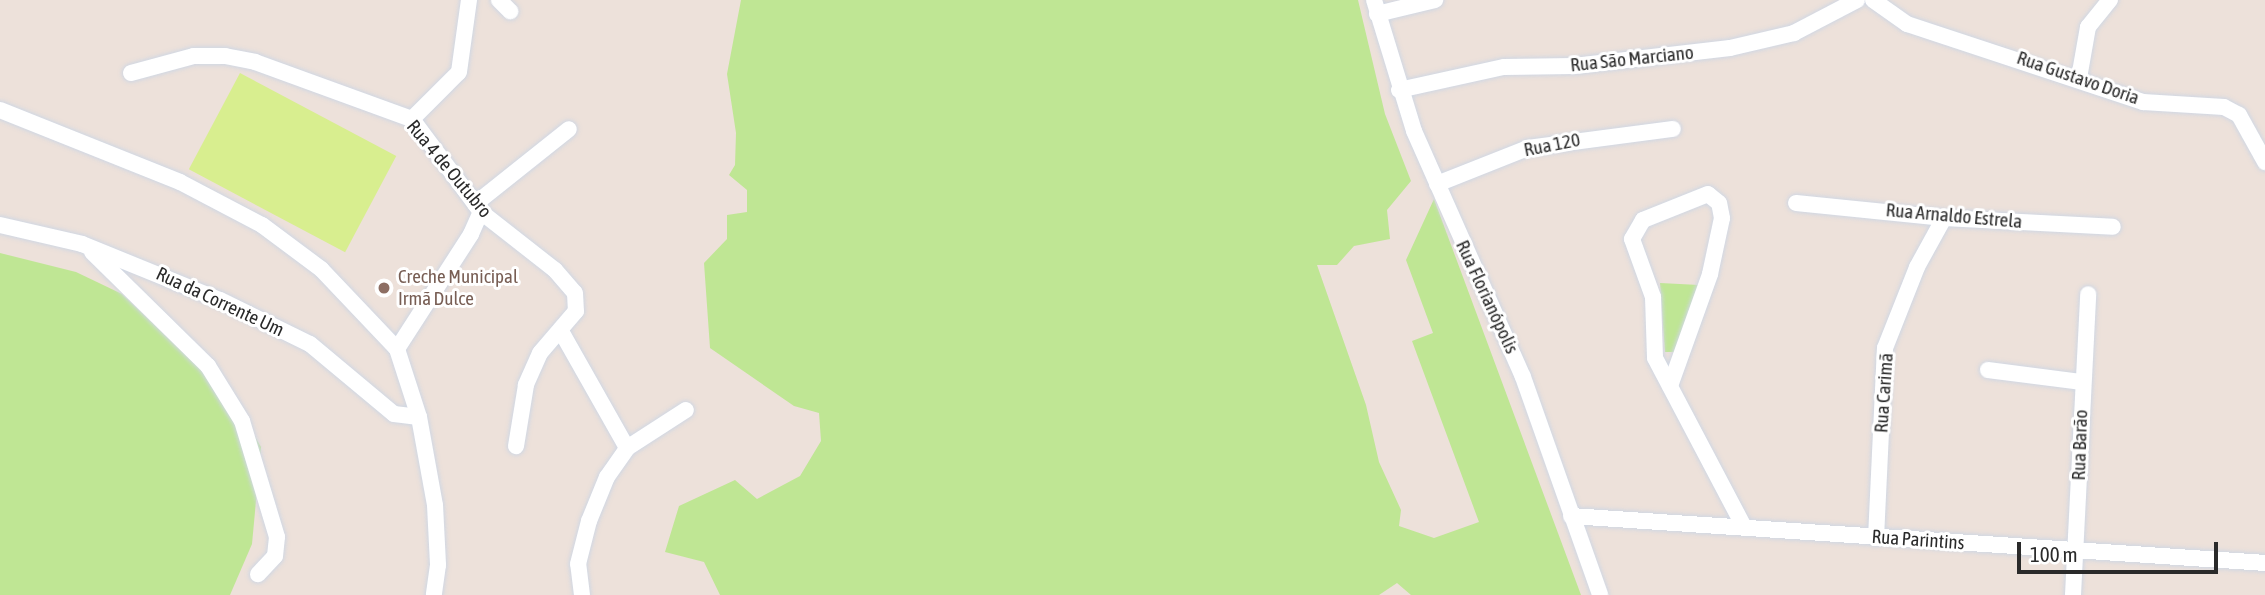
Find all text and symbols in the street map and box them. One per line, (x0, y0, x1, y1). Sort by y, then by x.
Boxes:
street label: Rua São Marciano (1569, 41, 1695, 77)
street label: Rua Gustavo Doria (2014, 46, 2142, 110)
street label: Rua 4 de Outubro (402, 116, 496, 222)
street label: Rua 120 (1522, 128, 1582, 162)
street label: Rua Arnaldo Estrela (1885, 199, 2023, 233)
street label: Rua Florianópolis (1451, 237, 1523, 357)
street label: Rua da Corrente Um (152, 262, 288, 342)
place label: Creche Municipal Irmã Dulce (398, 266, 518, 310)
marker: Creche Municipal Irmã Dulce (376, 280, 392, 296)
street label: Rua Carimã (1870, 352, 1898, 434)
street label: Rua Barão (2067, 409, 2093, 481)
street label: Rua Parintins (1871, 525, 1965, 555)
scale bar (2020, 528, 2221, 572)
text: 100 m (2030, 542, 2078, 566)

